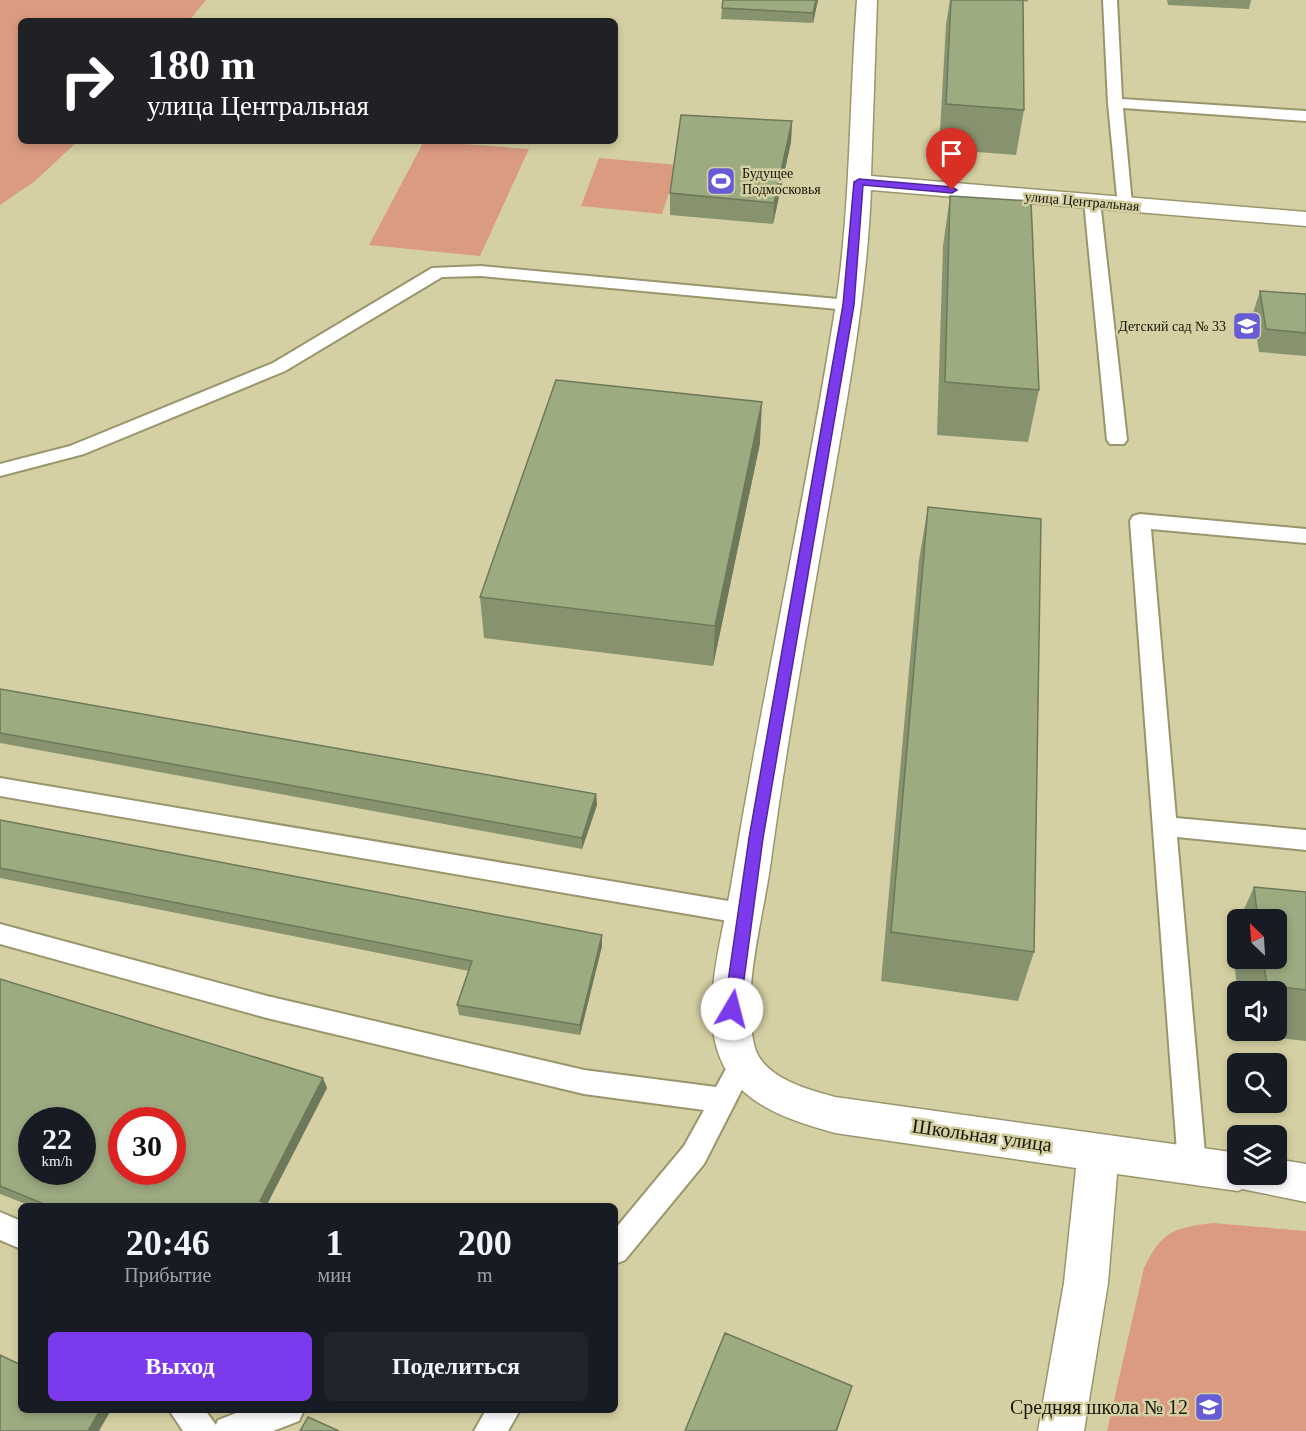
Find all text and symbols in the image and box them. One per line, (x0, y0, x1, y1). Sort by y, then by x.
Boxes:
icon: right (48, 42, 126, 120)
text: 180 m (147, 42, 256, 88)
text: улица Центральная (147, 91, 369, 121)
pin (926, 128, 977, 190)
icon: arrive (935, 137, 968, 170)
sports icon: Будущее Подмосковья (705, 165, 737, 197)
place label: Будущее Подмосковья (742, 166, 821, 197)
street label: улица Центральная (1024, 189, 1140, 214)
school or university icon: Детский сад № 33 (1231, 310, 1263, 342)
place label: Детский сад № 33 (1118, 319, 1226, 334)
north arrow (1227, 909, 1287, 969)
map controls (1227, 909, 1287, 1185)
position arrow (700, 977, 764, 1041)
button: sound (1227, 981, 1287, 1041)
button: search (1227, 1053, 1287, 1113)
speed limit sign: 30 (108, 1107, 186, 1185)
street label: Школьная улица (911, 1114, 1053, 1157)
text: 22 (42, 1122, 72, 1155)
button: layers (1227, 1125, 1287, 1185)
text: km/h (42, 1153, 72, 1169)
text: 20:46 (126, 1223, 210, 1263)
text: 1 (326, 1223, 344, 1263)
text: 200 (458, 1223, 512, 1263)
text: Прибытие (124, 1264, 211, 1286)
text: мин (318, 1264, 352, 1286)
text: m (477, 1264, 493, 1286)
button: Выход (48, 1332, 312, 1401)
button: Поделиться (324, 1332, 588, 1401)
school or university icon: Средняя школа № 12 (1193, 1391, 1225, 1423)
place label: Средняя школа № 12 (1010, 1396, 1188, 1419)

